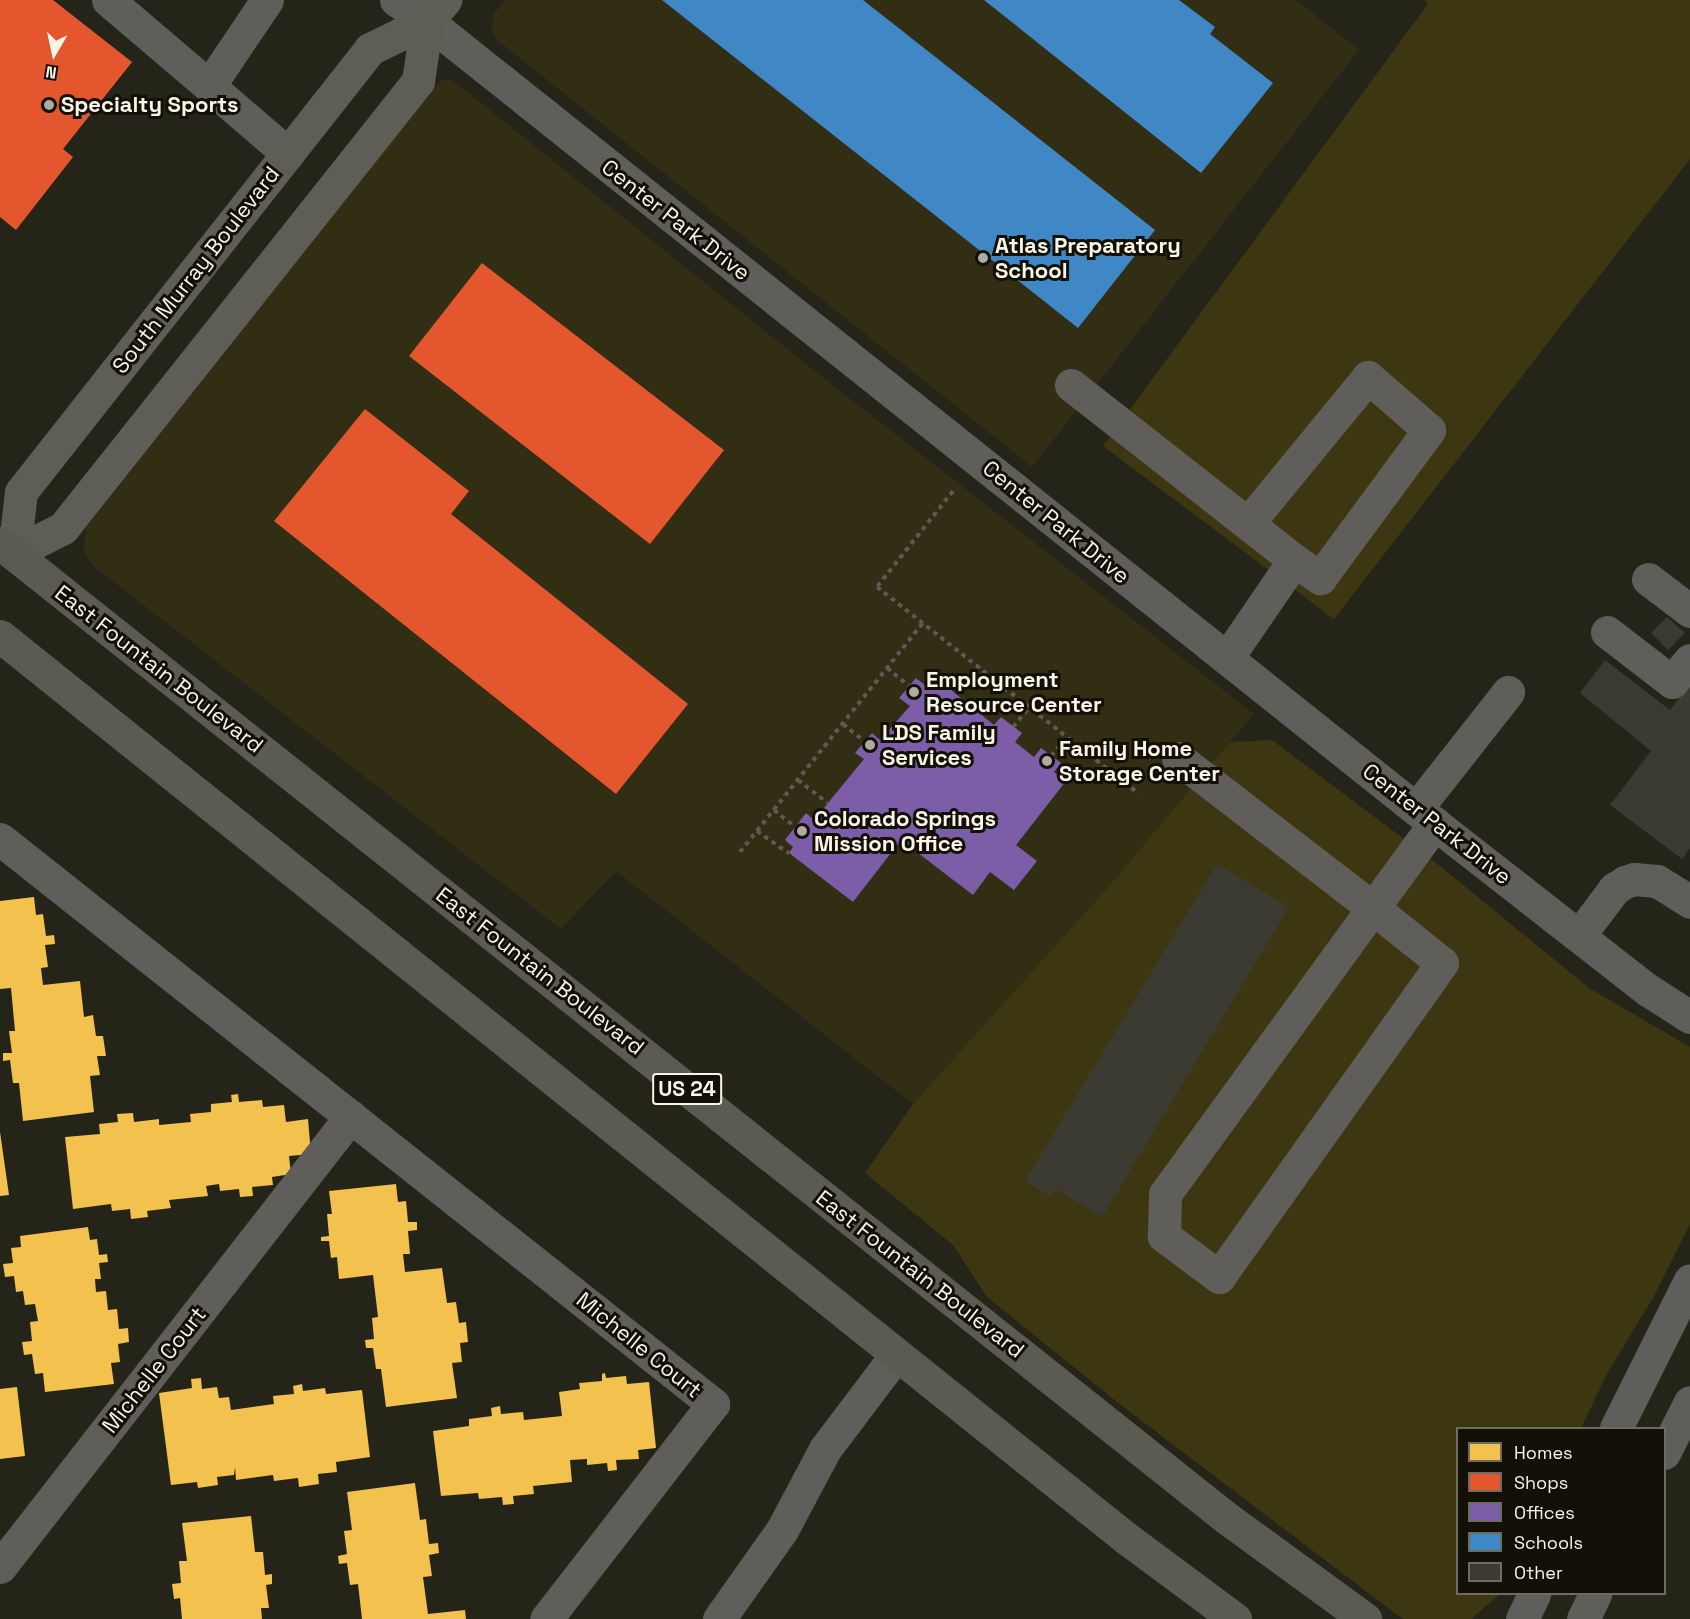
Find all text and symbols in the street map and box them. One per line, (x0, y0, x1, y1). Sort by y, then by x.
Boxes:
north arrow (24, 24, 84, 84)
text: N (44, 61, 58, 83)
place label: Specialty Sports (61, 92, 239, 118)
marker: Specialty Sports (42, 98, 56, 112)
street label: Center Park Drive (597, 154, 755, 286)
street label: South Murray Boulevard (107, 161, 285, 379)
place label: Atlas Preparatory School (995, 232, 1181, 284)
marker: Atlas Preparatory School (976, 251, 990, 265)
street label: Center Park Drive (977, 455, 1135, 589)
street label: East Fountain Boulevard (50, 579, 268, 759)
place label: Employment Resource Center (926, 666, 1102, 718)
marker: Employment Resource Center (907, 685, 921, 699)
place label: LDS Family Services (882, 719, 996, 770)
place label: Family Home Storage Center (1059, 735, 1220, 786)
marker: LDS Family Services (863, 738, 877, 752)
marker: Family Home Storage Center (1040, 754, 1054, 768)
street label: Center Park Drive (1358, 758, 1516, 890)
place label: Colorado Springs Mission Office (814, 805, 996, 856)
marker: Colorado Springs Mission Office (795, 824, 809, 838)
street label: East Fountain Boulevard (431, 881, 649, 1061)
road number: US 24 (651, 1071, 723, 1107)
street label: East Fountain Boulevard (811, 1184, 1029, 1364)
street label: Michelle Court (571, 1287, 707, 1403)
street label: Michelle Court (96, 1302, 212, 1438)
legend (1456, 1427, 1666, 1595)
text: Homes (1514, 1441, 1573, 1464)
text: Shops (1514, 1471, 1568, 1494)
text: Offices (1514, 1501, 1575, 1524)
text: Schools (1514, 1531, 1583, 1554)
text: Other (1514, 1561, 1563, 1584)

